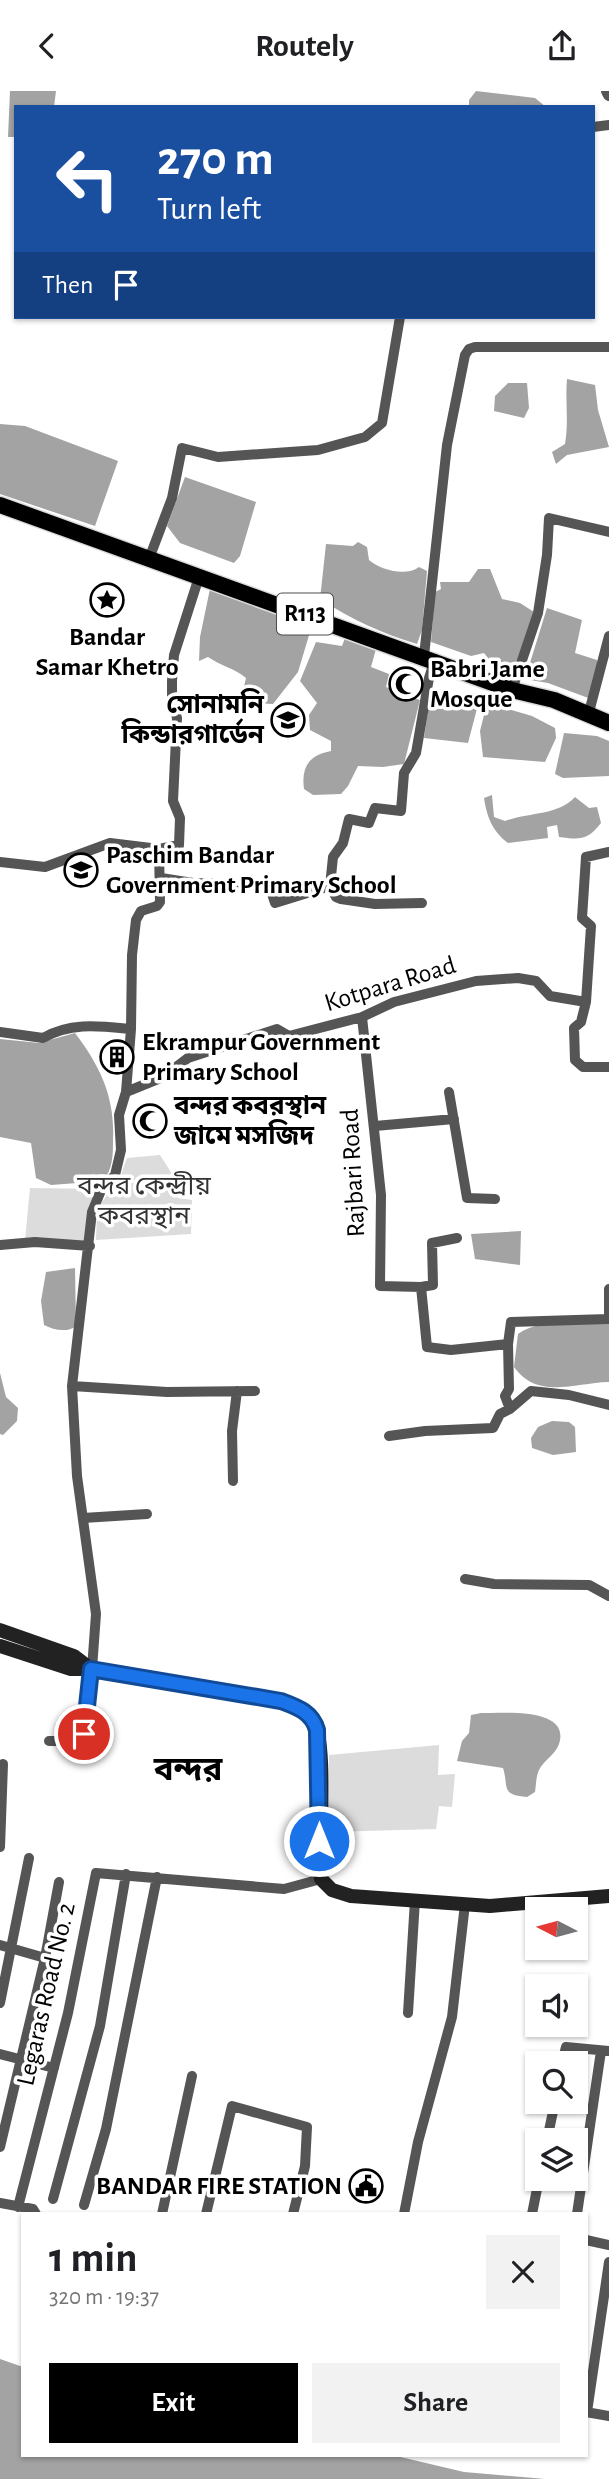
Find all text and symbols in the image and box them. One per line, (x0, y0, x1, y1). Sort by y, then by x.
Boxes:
icon: back (28, 27, 66, 65)
icon: share (543, 27, 581, 65)
text: Routely (255, 30, 354, 62)
icon: left (42, 133, 133, 224)
text: 270 m (157, 135, 274, 184)
text: Turn left (157, 193, 261, 225)
icon: arrive (107, 266, 145, 304)
text: Then (42, 272, 93, 298)
place icon: Bandar Samar Khetro (88, 581, 126, 619)
road number: R113 (277, 593, 333, 635)
place label: Bandar Samar Khetro (35, 624, 179, 680)
place label: Babri Jame Mosque (430, 656, 545, 712)
mosque icon: Babri Jame Mosque (387, 665, 425, 703)
place label: সোনামনি কিন্ডারগার্ডেন (120, 688, 265, 748)
school or university icon: সোনামনি কিন্ডারগার্ডেন (269, 701, 307, 739)
place label: Paschim Bandar Government Primary School (106, 842, 397, 898)
school or university icon: Paschim Bandar Government Primary School (62, 851, 100, 889)
street label: Kotpara Road (321, 952, 459, 1016)
place label: Ekrampur Government Primary School (142, 1029, 380, 1085)
building icon: Ekrampur Government Primary School (98, 1038, 136, 1076)
place label: বন্দর কবরস্থান জামে মসজিদ (173, 1093, 327, 1149)
mosque icon: বন্দর কবরস্থান জামে মসজিদ (131, 1102, 169, 1140)
street label: Rajbari Road (337, 1108, 369, 1238)
park label: বন্দর কেন্দ্রীয় কবরস্থান (76, 1171, 211, 1229)
pin (54, 1704, 114, 1764)
icon: arrive (65, 1715, 103, 1753)
district label: বন্দর (153, 1754, 224, 1787)
position arrow (282, 1804, 356, 1878)
north arrow (525, 1897, 588, 1960)
map controls (525, 1897, 588, 2191)
street label: Legaras Road No. 2 (12, 1900, 80, 2088)
button: sound (525, 1974, 588, 2037)
button: search (525, 2051, 588, 2114)
button: layers (525, 2128, 588, 2191)
public building icon: BANDAR FIRE STATION (347, 2167, 385, 2205)
place label: BANDAR FIRE STATION (96, 2173, 342, 2199)
button: close (486, 2235, 560, 2309)
text: 1 min (49, 2237, 138, 2279)
text: 320 m · 19:37 (49, 2286, 159, 2309)
button: Exit (49, 2363, 298, 2443)
button: Share (312, 2363, 560, 2443)

